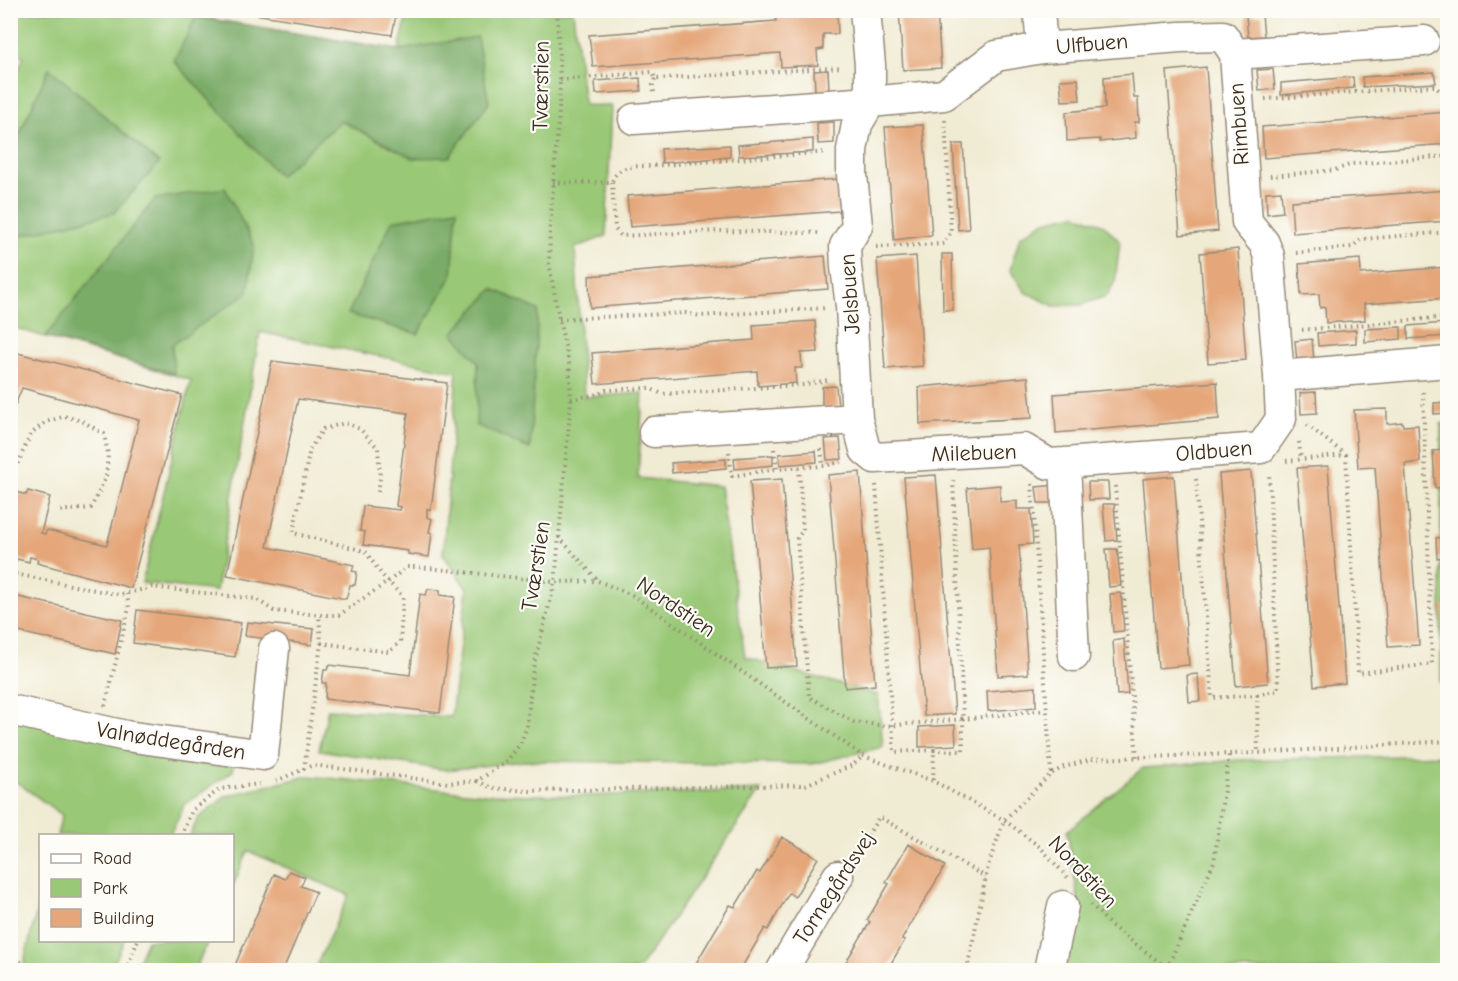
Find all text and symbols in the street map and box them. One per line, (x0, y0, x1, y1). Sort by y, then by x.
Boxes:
street label: Ulfbuen (1055, 28, 1129, 60)
street label: Tværstien (527, 40, 555, 132)
street label: Rimbuen (1223, 82, 1255, 166)
street label: Jelsbuen (834, 253, 866, 335)
street label: Oldbuen (1175, 435, 1253, 467)
street label: Milebuen (931, 439, 1017, 467)
street label: Tværstien (516, 519, 556, 613)
street label: Nordstien (632, 571, 720, 643)
street label: Valnøddegården (94, 716, 248, 766)
street label: Tornegårdsvej (788, 826, 880, 950)
street label: Nordstien (1043, 830, 1123, 914)
legend (39, 834, 234, 942)
text: Road (93, 848, 132, 869)
text: Park (93, 878, 128, 899)
text: Building (93, 908, 155, 929)

